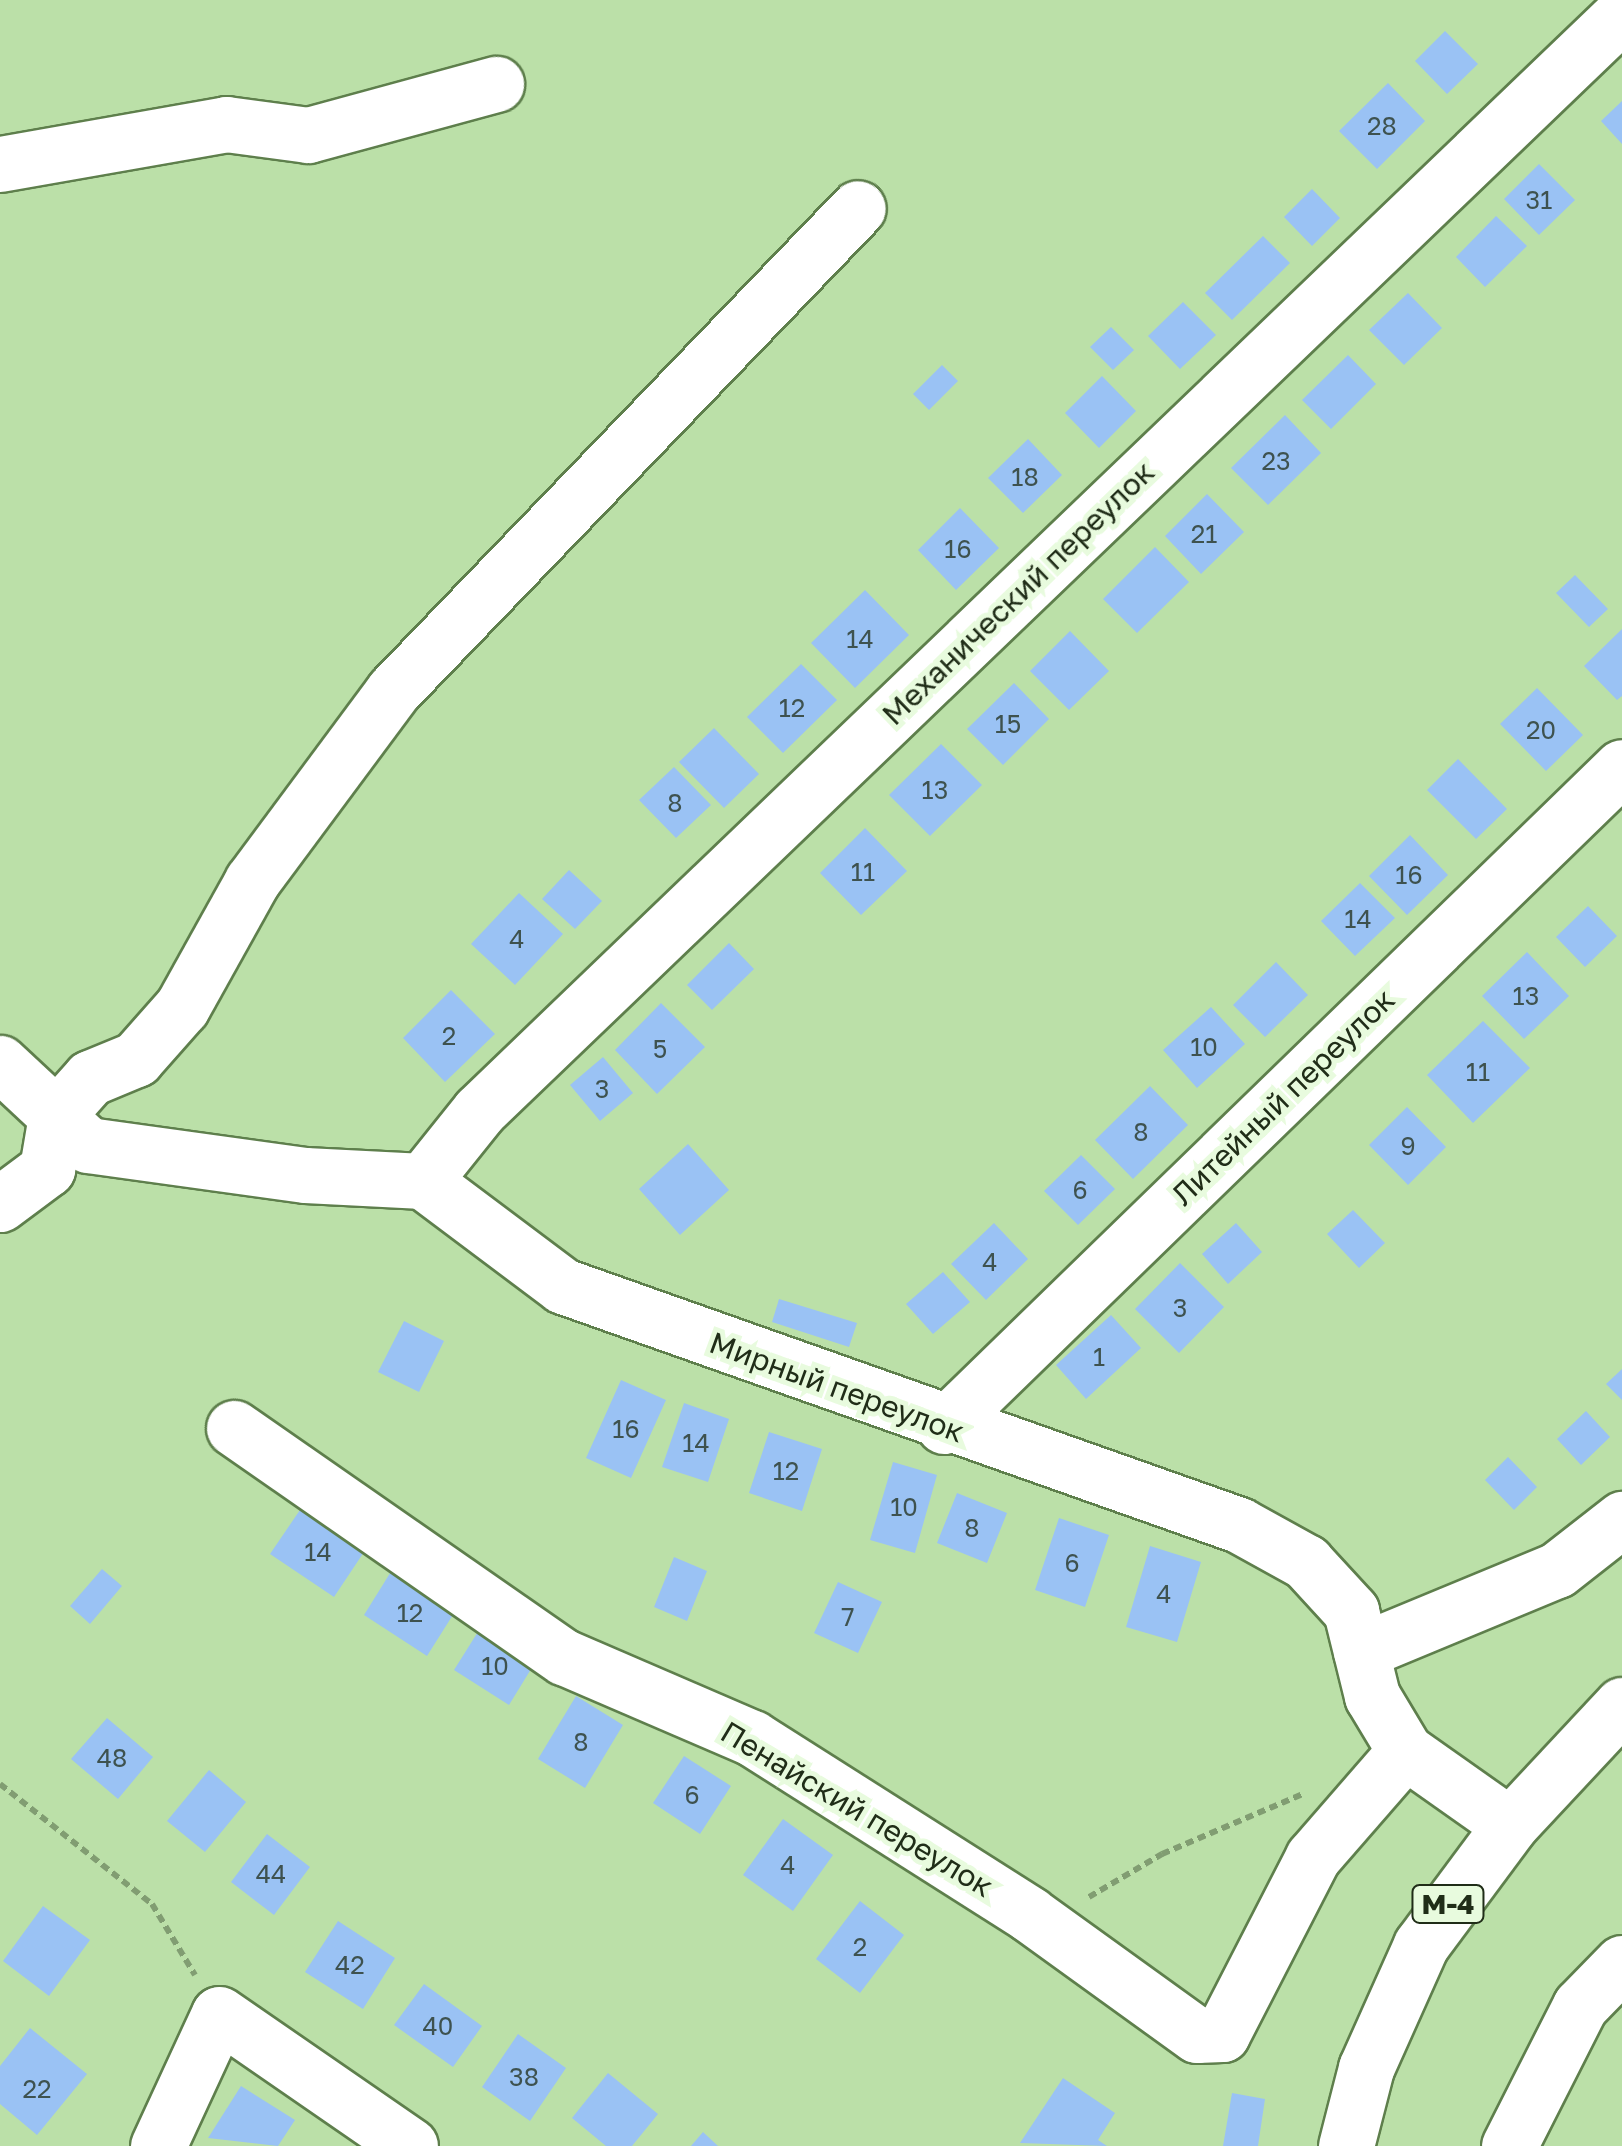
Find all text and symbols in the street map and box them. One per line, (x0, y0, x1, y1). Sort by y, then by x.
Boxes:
house number: 28 (1367, 111, 1397, 141)
house number: 31 (1526, 185, 1552, 215)
house number: 23 (1261, 446, 1291, 476)
street label: Механический переулок (875, 454, 1161, 732)
house number: 18 (1011, 462, 1039, 492)
house number: 21 (1191, 519, 1217, 549)
house number: 16 (944, 534, 972, 564)
house number: 14 (846, 624, 874, 654)
house number: 12 (779, 693, 805, 723)
house number: 15 (995, 709, 1021, 739)
house number: 20 (1526, 715, 1556, 745)
house number: 13 (922, 775, 948, 805)
house number: 8 (667, 788, 683, 818)
house number: 11 (851, 857, 875, 887)
house number: 16 (1395, 860, 1423, 890)
house number: 14 (1344, 904, 1372, 934)
house number: 4 (509, 924, 525, 954)
street label: Литейный переулок (1164, 981, 1402, 1213)
house number: 13 (1513, 981, 1539, 1011)
house number: 2 (442, 1021, 456, 1051)
house number: 10 (1190, 1032, 1218, 1062)
house number: 5 (653, 1034, 667, 1064)
house number: 11 (1466, 1057, 1490, 1087)
house number: 3 (595, 1074, 609, 1104)
house number: 8 (1133, 1117, 1149, 1147)
house number: 9 (1400, 1131, 1416, 1161)
house number: 6 (1072, 1175, 1088, 1205)
house number: 4 (982, 1247, 998, 1277)
house number: 3 (1173, 1293, 1187, 1323)
street label: Мирный переулок (705, 1324, 969, 1450)
house number: 1 (1093, 1342, 1105, 1372)
house number: 16 (612, 1414, 640, 1444)
house number: 14 (682, 1428, 710, 1458)
house number: 12 (773, 1456, 799, 1486)
house number: 10 (890, 1492, 918, 1522)
house number: 8 (964, 1513, 980, 1543)
house number: 14 (304, 1537, 332, 1567)
house number: 6 (1064, 1548, 1080, 1578)
house number: 4 (1156, 1579, 1172, 1609)
house number: 12 (397, 1598, 423, 1628)
house number: 7 (841, 1602, 855, 1632)
house number: 10 (481, 1651, 509, 1681)
street label: Пенайский переулок (715, 1714, 999, 1904)
house number: 8 (573, 1727, 589, 1757)
house number: 48 (97, 1743, 127, 1773)
house number: 6 (684, 1780, 700, 1810)
house number: 4 (780, 1850, 796, 1880)
house number: 44 (256, 1859, 286, 1889)
road number: М-4 (1410, 1881, 1486, 1927)
house number: 2 (853, 1932, 867, 1962)
house number: 42 (335, 1950, 365, 1980)
house number: 40 (423, 2011, 453, 2041)
house number: 38 (509, 2062, 539, 2092)
house number: 22 (23, 2074, 51, 2104)

